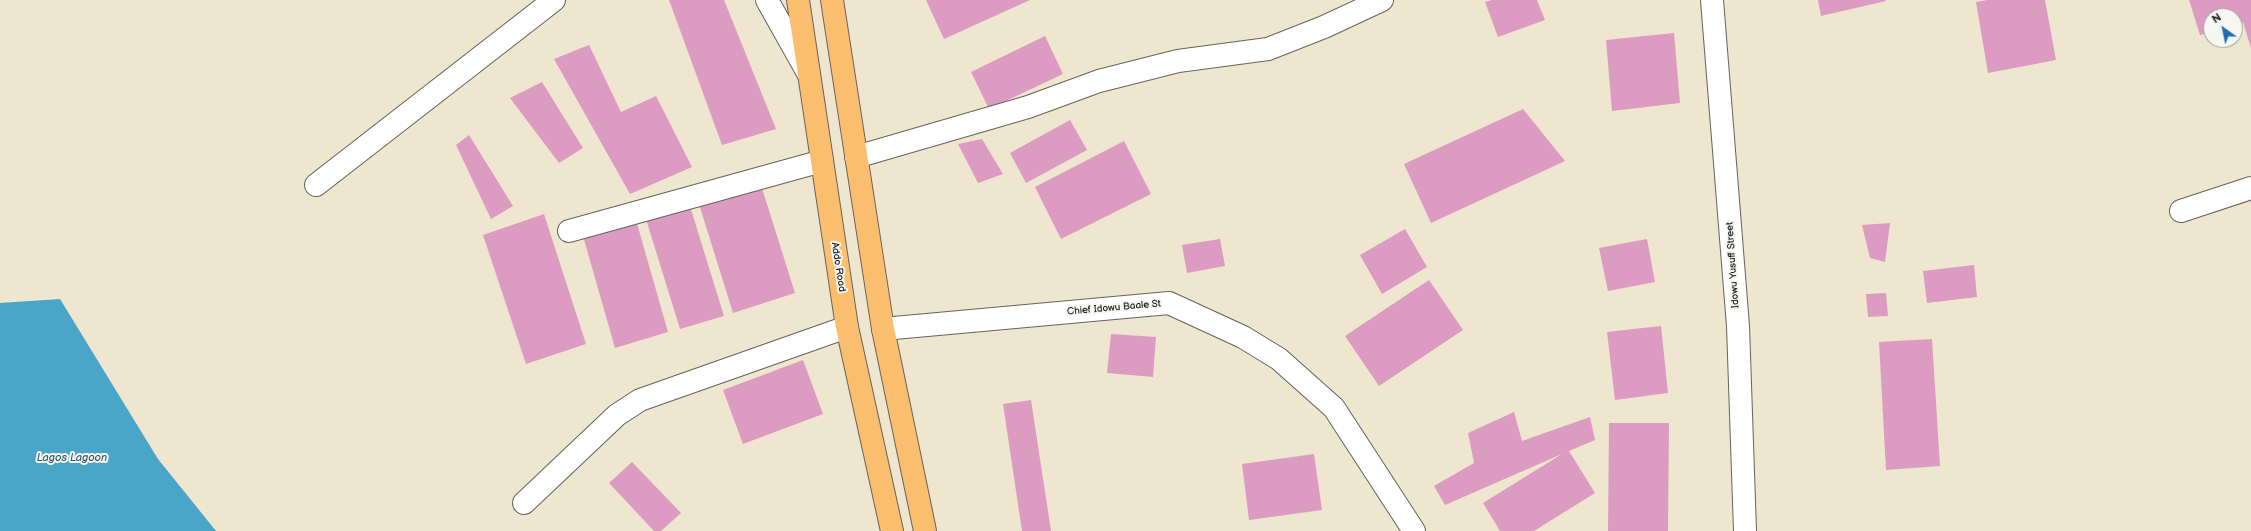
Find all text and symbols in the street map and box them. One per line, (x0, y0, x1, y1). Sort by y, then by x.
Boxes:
north arrow (2203, 8, 2243, 48)
text: N (2210, 11, 2224, 26)
street label: Idowu Yusuff Street (1724, 221, 1742, 309)
street label: Addo Road (828, 241, 848, 293)
street label: Chief Idowu Baale St (1067, 298, 1161, 318)
water label: Lagos Lagoon (37, 451, 107, 465)

